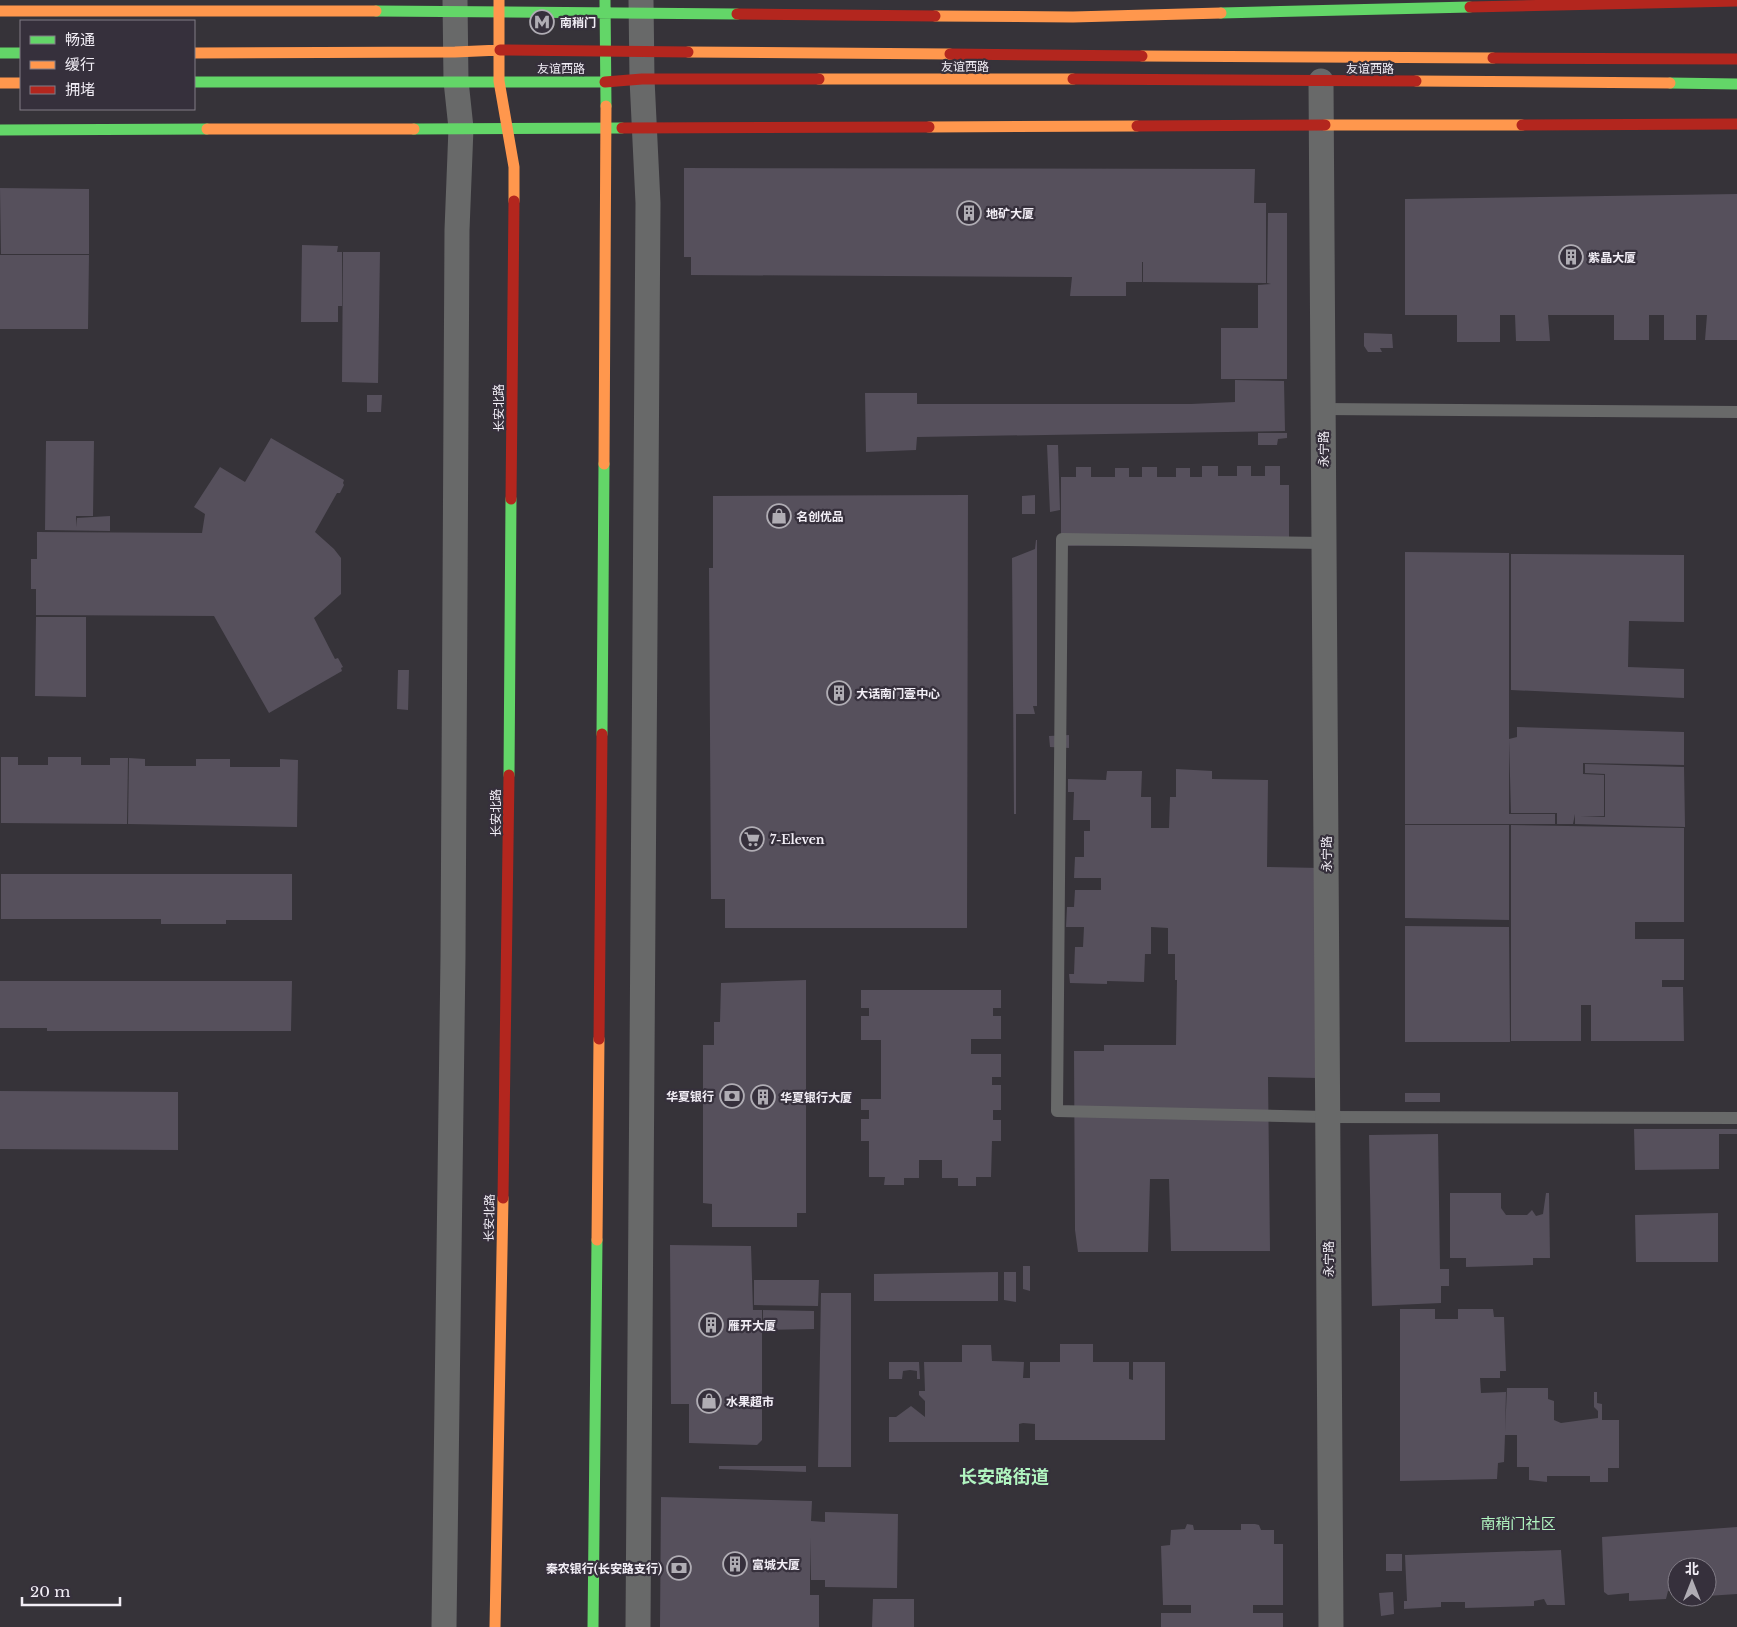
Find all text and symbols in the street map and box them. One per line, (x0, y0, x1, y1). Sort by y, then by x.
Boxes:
metro station icon: 南稍门 (529, 9, 555, 35)
place label: 南稍门 (560, 15, 596, 30)
legend (20, 20, 195, 110)
text: 畅通 (65, 30, 95, 49)
text: 缓行 (65, 55, 95, 74)
street label: 友谊西路 (941, 59, 989, 74)
street label: 友谊西路 (537, 61, 585, 76)
street label: 友谊西路 (1346, 61, 1394, 76)
text: 拥堵 (65, 80, 95, 99)
building icon: 地矿大厦 (956, 200, 982, 226)
place label: 地矿大厦 (986, 206, 1034, 221)
building icon: 紫晶大厦 (1558, 244, 1584, 270)
place label: 紫晶大厦 (1588, 250, 1636, 265)
street label: 长安北路 (491, 384, 506, 432)
street label: 永宁路 (1316, 431, 1331, 467)
shop icon: 名创优品 (766, 503, 792, 529)
place label: 名创优品 (796, 509, 844, 524)
building icon: 大话南门壹中心 (826, 680, 852, 706)
place label: 大话南门壹中心 (856, 686, 940, 701)
street label: 长安北路 (488, 789, 503, 837)
supermarket icon: 7-Eleven (739, 826, 765, 852)
place label: 7-Eleven (770, 832, 825, 847)
street label: 永宁路 (1319, 836, 1334, 872)
bank icon: 华夏银行 (719, 1083, 745, 1109)
building icon: 华夏银行大厦 (750, 1084, 776, 1110)
place label: 华夏银行 (666, 1089, 714, 1104)
place label: 华夏银行大厦 (780, 1090, 852, 1105)
street label: 长安北路 (481, 1194, 497, 1242)
street label: 永宁路 (1321, 1241, 1336, 1277)
building icon: 雁开大厦 (698, 1312, 724, 1338)
place label: 雁开大厦 (728, 1318, 776, 1333)
shop icon: 水果超市 (696, 1388, 722, 1414)
place label: 水果超市 (726, 1394, 774, 1409)
district label: 长安路街道 (959, 1466, 1049, 1488)
district label: 南稍门社区 (1480, 1514, 1556, 1533)
building icon: 富城大厦 (722, 1551, 748, 1577)
bank icon: 秦农银行(长安路支行) (666, 1555, 692, 1581)
place label: 富城大厦 (752, 1557, 800, 1572)
north arrow (1667, 1557, 1717, 1607)
text: 北 (1685, 1560, 1699, 1578)
place label: 秦农银行(长安路支行) (546, 1561, 662, 1576)
scale bar (22, 1574, 120, 1606)
text: 20 m (30, 1582, 70, 1601)

